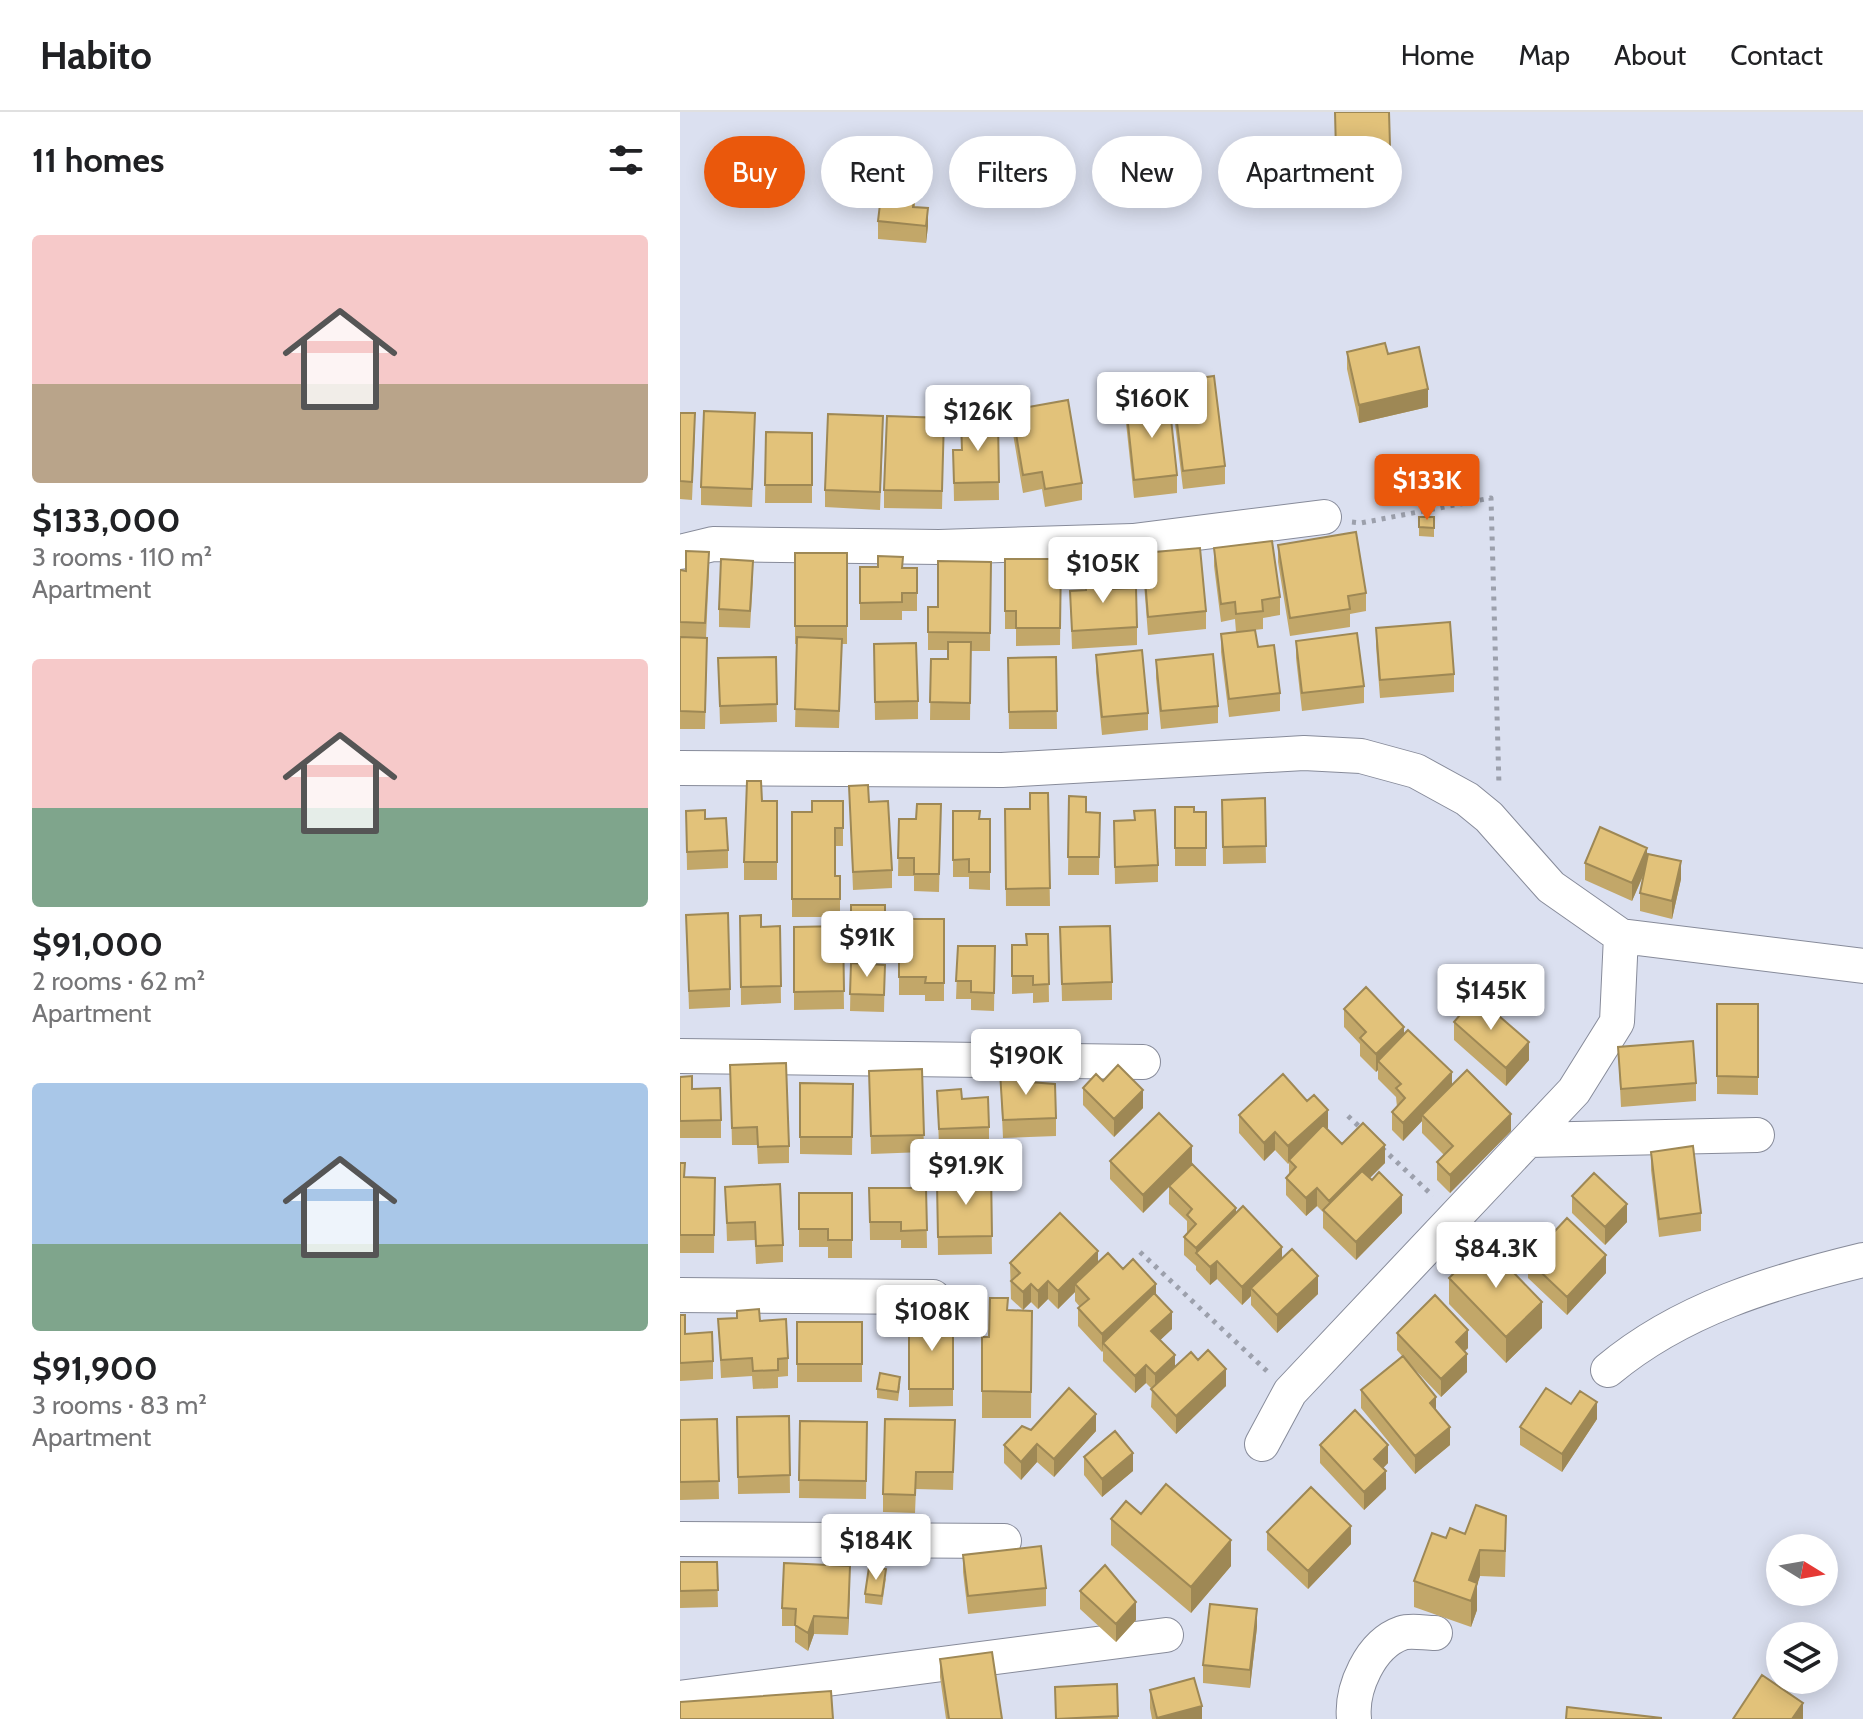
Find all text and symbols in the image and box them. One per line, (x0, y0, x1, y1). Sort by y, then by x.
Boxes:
text: Habito (40, 32, 152, 79)
text: Home (1401, 38, 1474, 72)
text: Map (1518, 38, 1570, 72)
text: About (1614, 38, 1686, 72)
text: Contact (1730, 38, 1823, 72)
chip: Buy (704, 136, 805, 208)
chip: Rent (821, 136, 933, 208)
chip: Filters (949, 136, 1076, 208)
chip: New (1092, 136, 1202, 208)
chip: Apartment (1218, 136, 1402, 208)
icon: filters (604, 138, 648, 182)
text: 11 homes (32, 139, 164, 181)
icon: home (268, 287, 412, 431)
pin: $160K (1096, 372, 1208, 440)
text: $160K (1115, 382, 1189, 414)
pin: $126K (922, 385, 1034, 453)
text: $126K (943, 395, 1013, 427)
pin: $133K (1371, 454, 1483, 522)
text: $133K (1392, 464, 1462, 496)
text: $133,000 (32, 499, 181, 541)
pin: $105K (1047, 537, 1159, 605)
text: 3 rooms · 110 m² (32, 541, 212, 573)
text: $105K (1066, 547, 1140, 579)
text: Apartment (32, 573, 151, 605)
icon: home (268, 711, 412, 855)
pin: $91K (820, 911, 914, 979)
text: $91K (839, 921, 895, 953)
text: $91,000 (32, 923, 163, 965)
pin: $145K (1435, 964, 1547, 1032)
text: 2 rooms · 62 m² (32, 965, 205, 997)
text: $145K (1455, 974, 1527, 1006)
text: Apartment (32, 997, 151, 1029)
pin: $190K (970, 1029, 1082, 1097)
text: $190K (989, 1039, 1063, 1071)
icon: home (268, 1135, 412, 1279)
pin: $91.9K (901, 1139, 1031, 1207)
text: $91.9K (928, 1149, 1004, 1181)
pin: $84.3K (1431, 1222, 1561, 1290)
text: $84.3K (1454, 1232, 1538, 1264)
pin: $108K (876, 1285, 988, 1353)
text: $108K (894, 1295, 970, 1327)
text: $91,900 (32, 1347, 158, 1389)
text: 3 rooms · 83 m² (32, 1389, 207, 1421)
text: Apartment (32, 1421, 151, 1453)
pin: $184K (820, 1514, 932, 1582)
text: $184K (840, 1524, 912, 1556)
north arrow (1766, 1534, 1838, 1606)
map controls (1766, 1534, 1838, 1694)
button: layers (1766, 1622, 1838, 1694)

